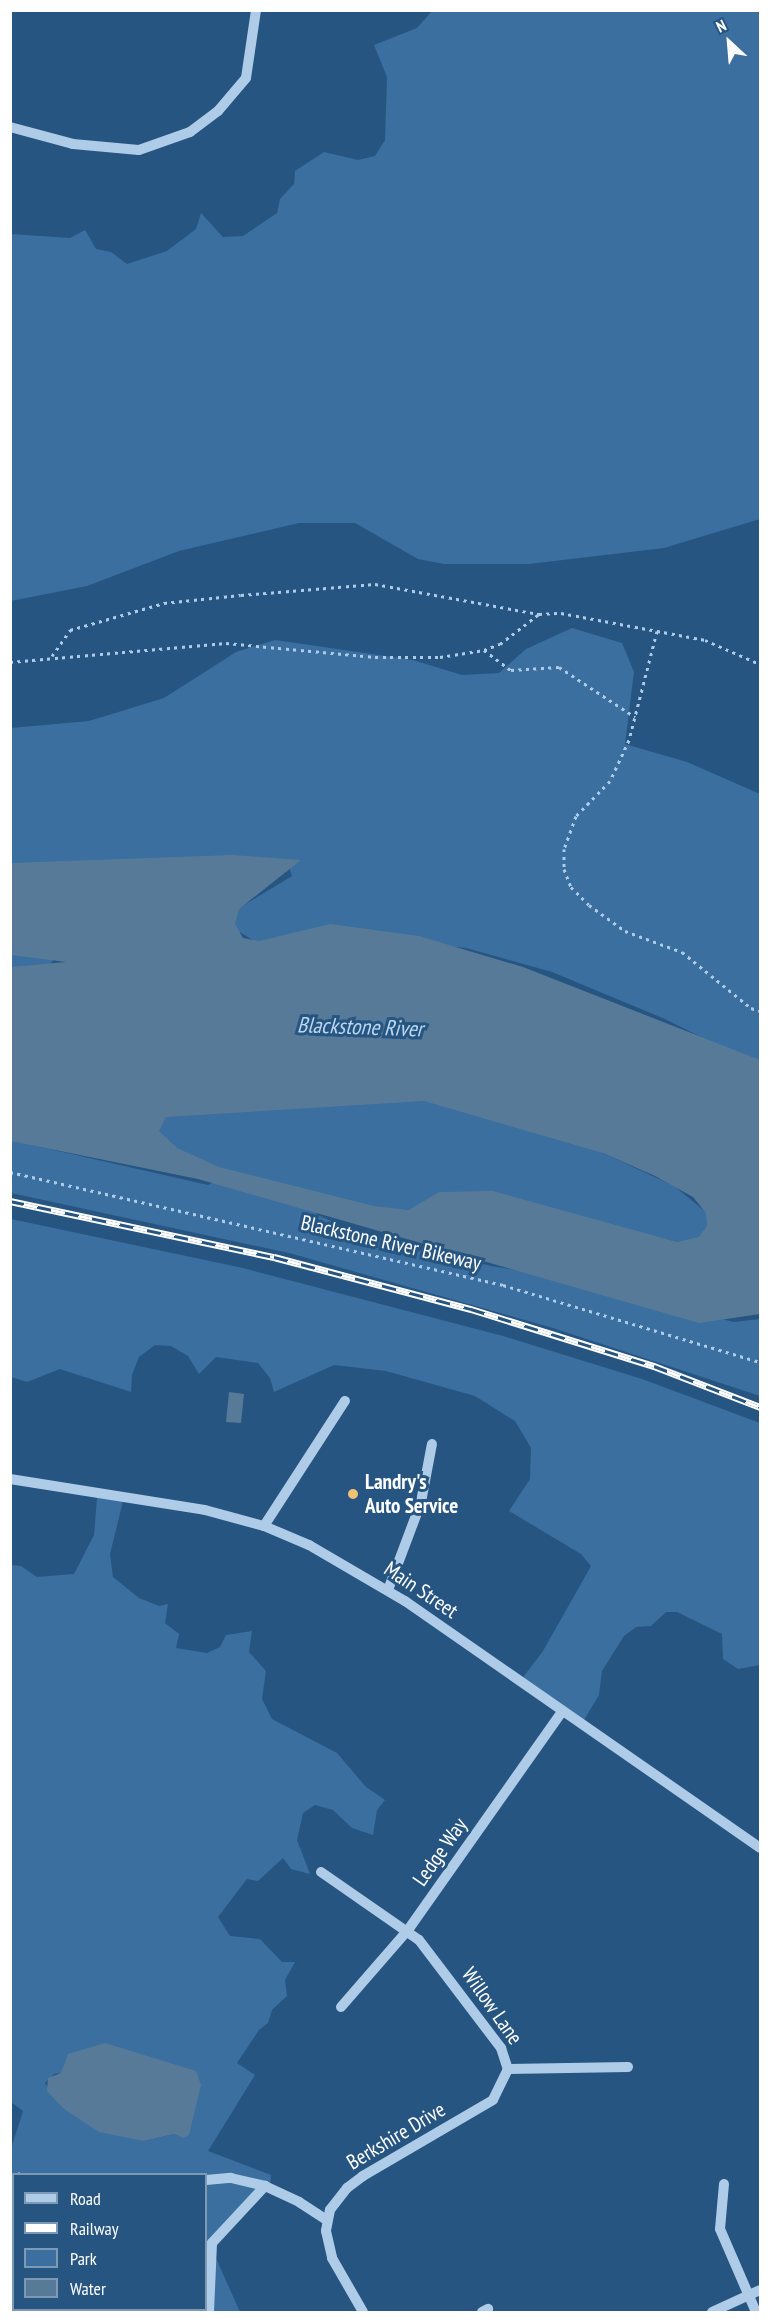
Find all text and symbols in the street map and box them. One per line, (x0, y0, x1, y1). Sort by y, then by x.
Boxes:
north arrow (699, 12, 759, 72)
text: N (713, 15, 729, 37)
water label: Blackstone River (297, 1012, 423, 1042)
street label: Blackstone River Bikeway (298, 1210, 484, 1276)
place label: Landry's Auto Service (365, 1469, 458, 1519)
marker: Landry's Auto Service (346, 1487, 360, 1501)
street label: Main Street (379, 1556, 463, 1624)
street label: Ledge Way (407, 1813, 473, 1891)
street label: Willow Lane (456, 1962, 528, 2050)
street label: Berkshire Drive (342, 2097, 450, 2175)
legend (12, 2173, 207, 2311)
text: Road (70, 2187, 101, 2210)
text: Railway (70, 2217, 119, 2240)
text: Park (70, 2247, 97, 2270)
text: Water (70, 2277, 106, 2300)

